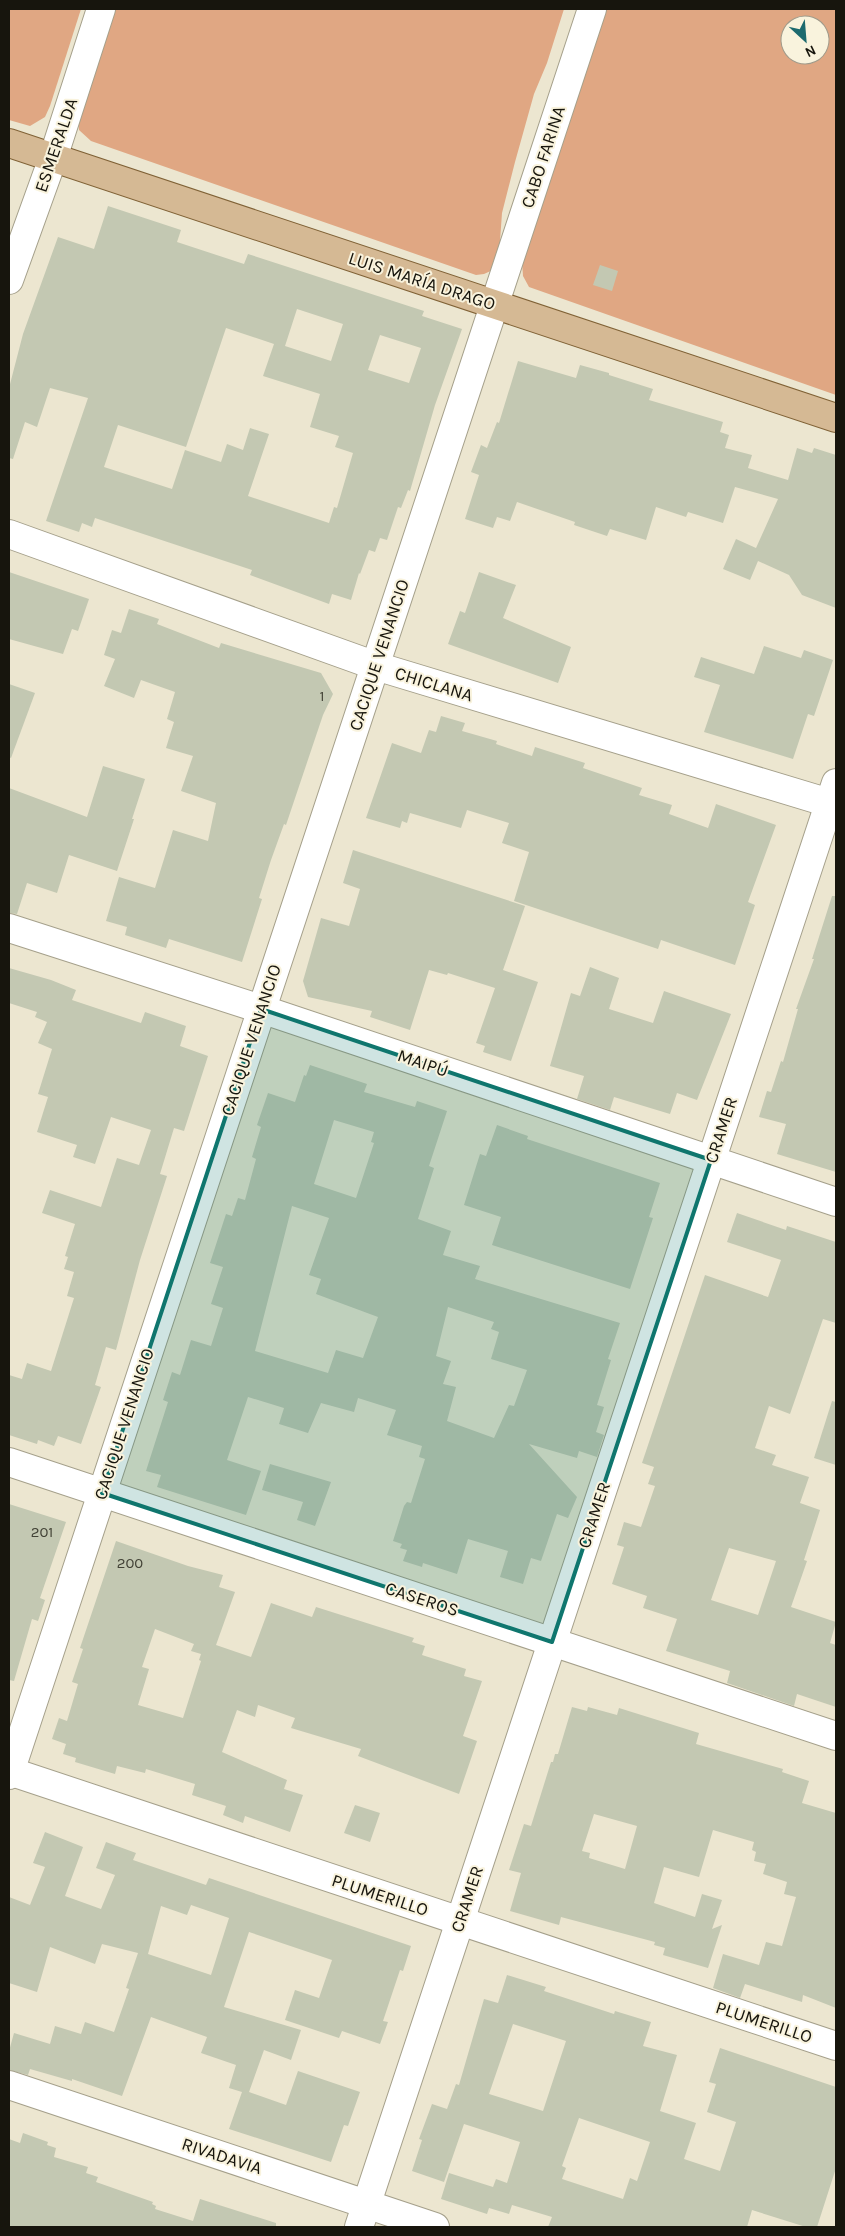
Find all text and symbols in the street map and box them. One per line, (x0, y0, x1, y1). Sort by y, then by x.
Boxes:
north arrow (780, 15, 830, 65)
text: N (802, 41, 819, 61)
street label: ESMERALDA (30, 95, 82, 195)
street label: CABO FARINA (516, 103, 570, 211)
street label: LUIS MARÍA DRAGO (346, 246, 499, 315)
street label: CACIQUE VENANCIO (344, 576, 414, 734)
street label: CHICLANA (392, 662, 476, 706)
house number: 1 (320, 687, 324, 705)
street label: CACIQUE VENANCIO (216, 961, 286, 1119)
street label: MAIPÚ (395, 1043, 452, 1082)
street label: CRAMER (700, 1094, 742, 1166)
street label: CACIQUE VENANCIO (89, 1345, 159, 1503)
street label: CRAMER (573, 1479, 615, 1551)
house number: 201 (31, 1523, 53, 1541)
house number: 200 (117, 1554, 143, 1572)
street label: CASEROS (383, 1577, 461, 1621)
street label: CRAMER (446, 1863, 488, 1935)
street label: PLUMERILLO (329, 1869, 431, 1921)
street label: PLUMERILLO (713, 1996, 815, 2048)
street label: RIVADAVIA (179, 2133, 265, 2179)

